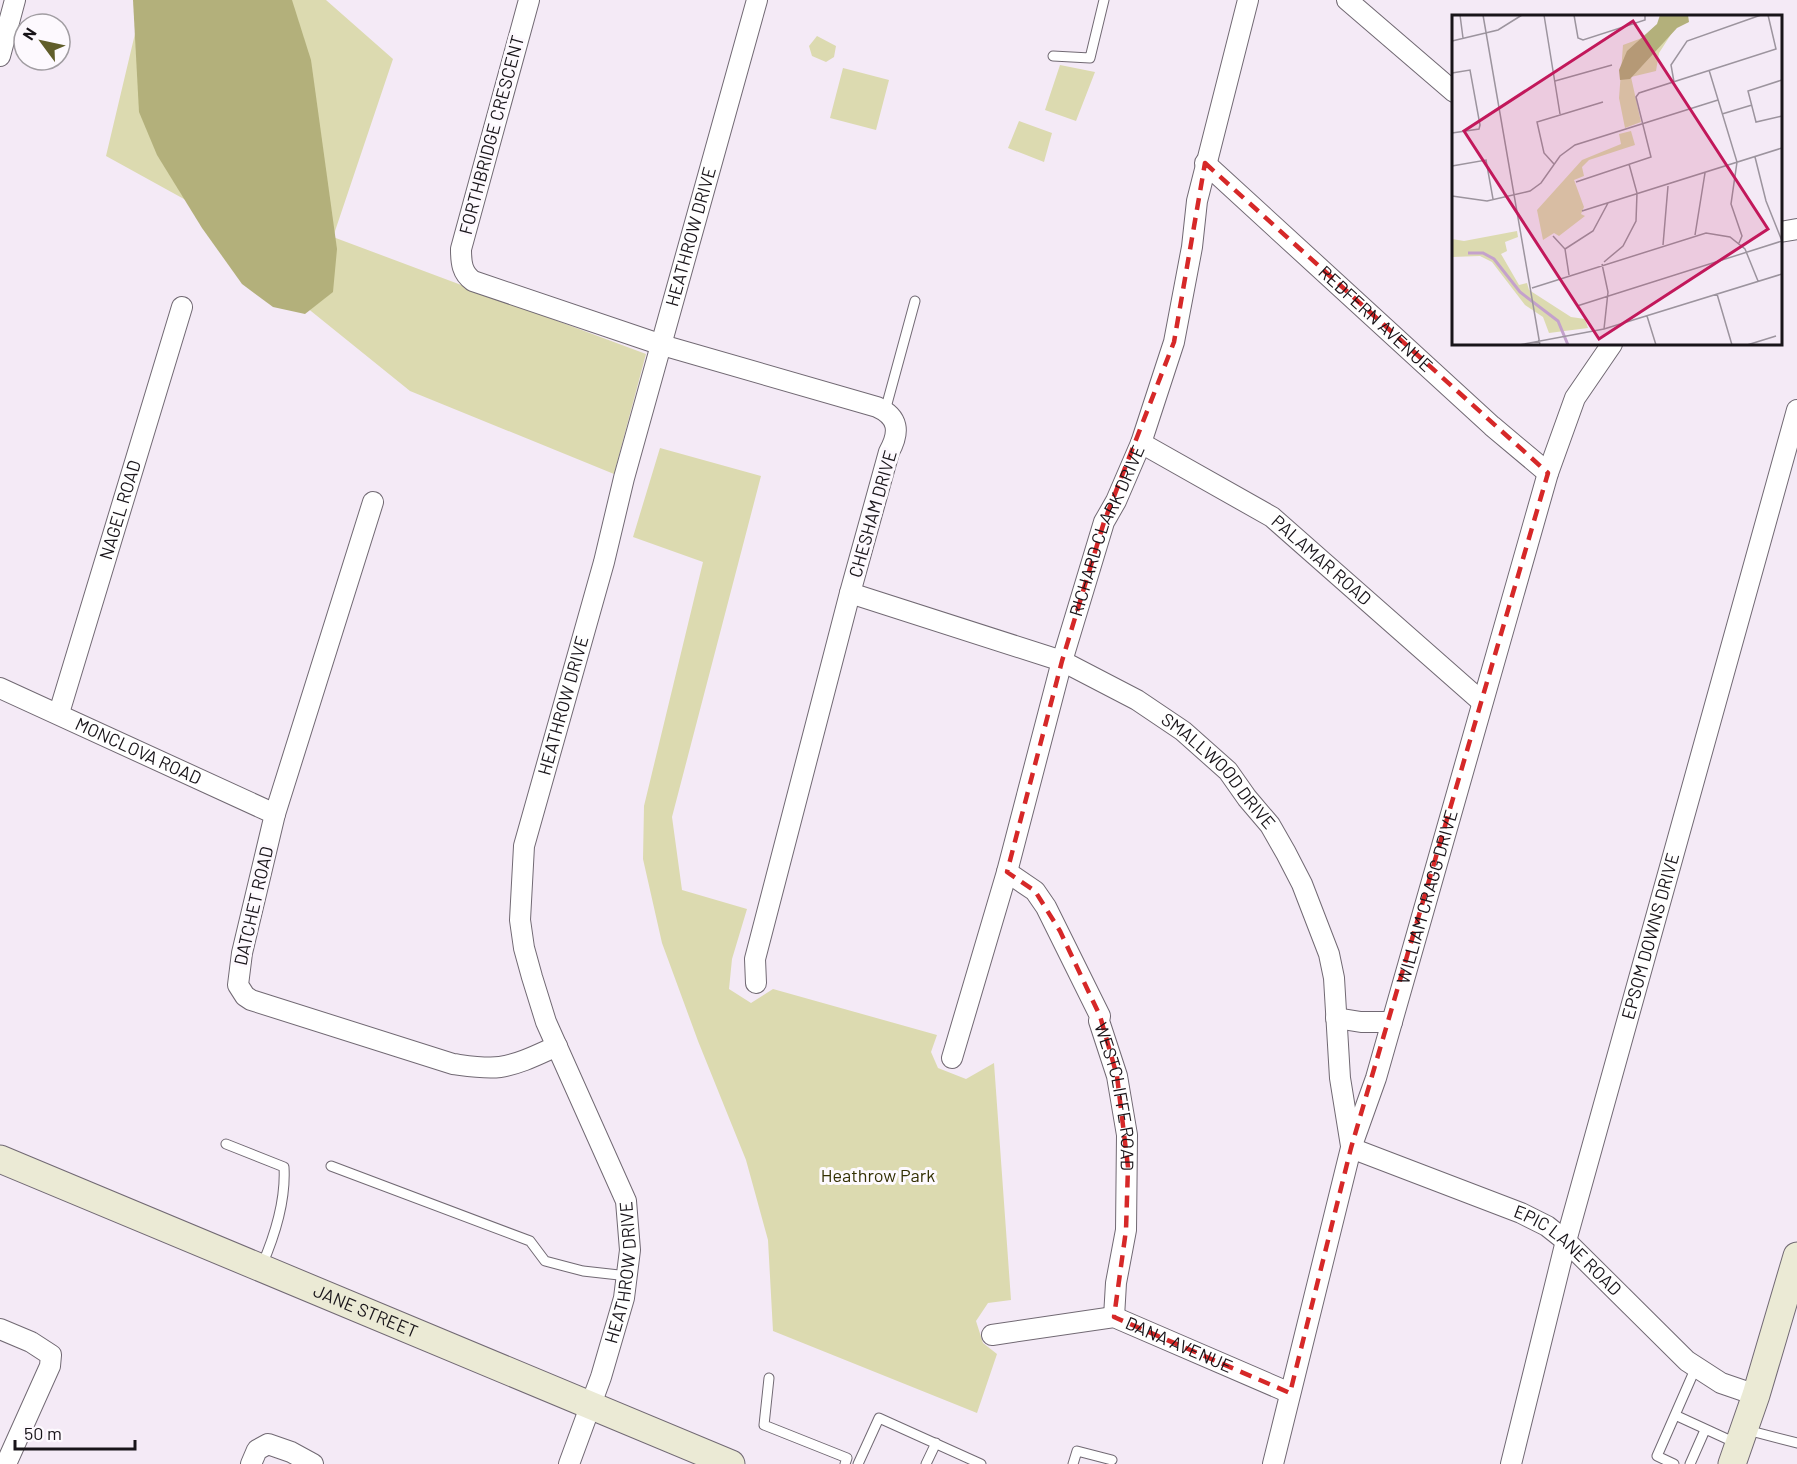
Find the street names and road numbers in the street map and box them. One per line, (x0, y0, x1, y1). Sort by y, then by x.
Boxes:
street label: FORTHBRIDGE CRESCENT (454, 33, 528, 237)
street label: HEATHROW DRIVE (660, 164, 720, 309)
street label: REDFERN AVENUE (1314, 261, 1438, 376)
street label: RICHARD CLARK DRIVE (1064, 442, 1149, 619)
street label: CHESHAM DRIVE (843, 448, 901, 580)
street label: NAGEL ROAD (94, 457, 145, 562)
street label: PALAMAR ROAD (1267, 510, 1376, 609)
street label: HEATHROW DRIVE (532, 633, 593, 778)
street label: SMALLWOOD DRIVE (1157, 708, 1281, 833)
street label: MONCLOVA ROAD (72, 712, 205, 789)
street label: WILLIAM CRAGG DRIVE (1391, 807, 1462, 986)
street label: DATCHET ROAD (229, 844, 277, 967)
street label: EPSOM DOWNS DRIVE (1616, 850, 1683, 1022)
street label: WESTCLIFFE ROAD (1090, 1020, 1139, 1171)
street label: EPIC LANE ROAD (1511, 1199, 1627, 1300)
street label: HEATHROW DRIVE (599, 1201, 640, 1346)
street label: JANE STREET (310, 1279, 421, 1342)
street label: DANA AVENUE (1122, 1311, 1236, 1377)

